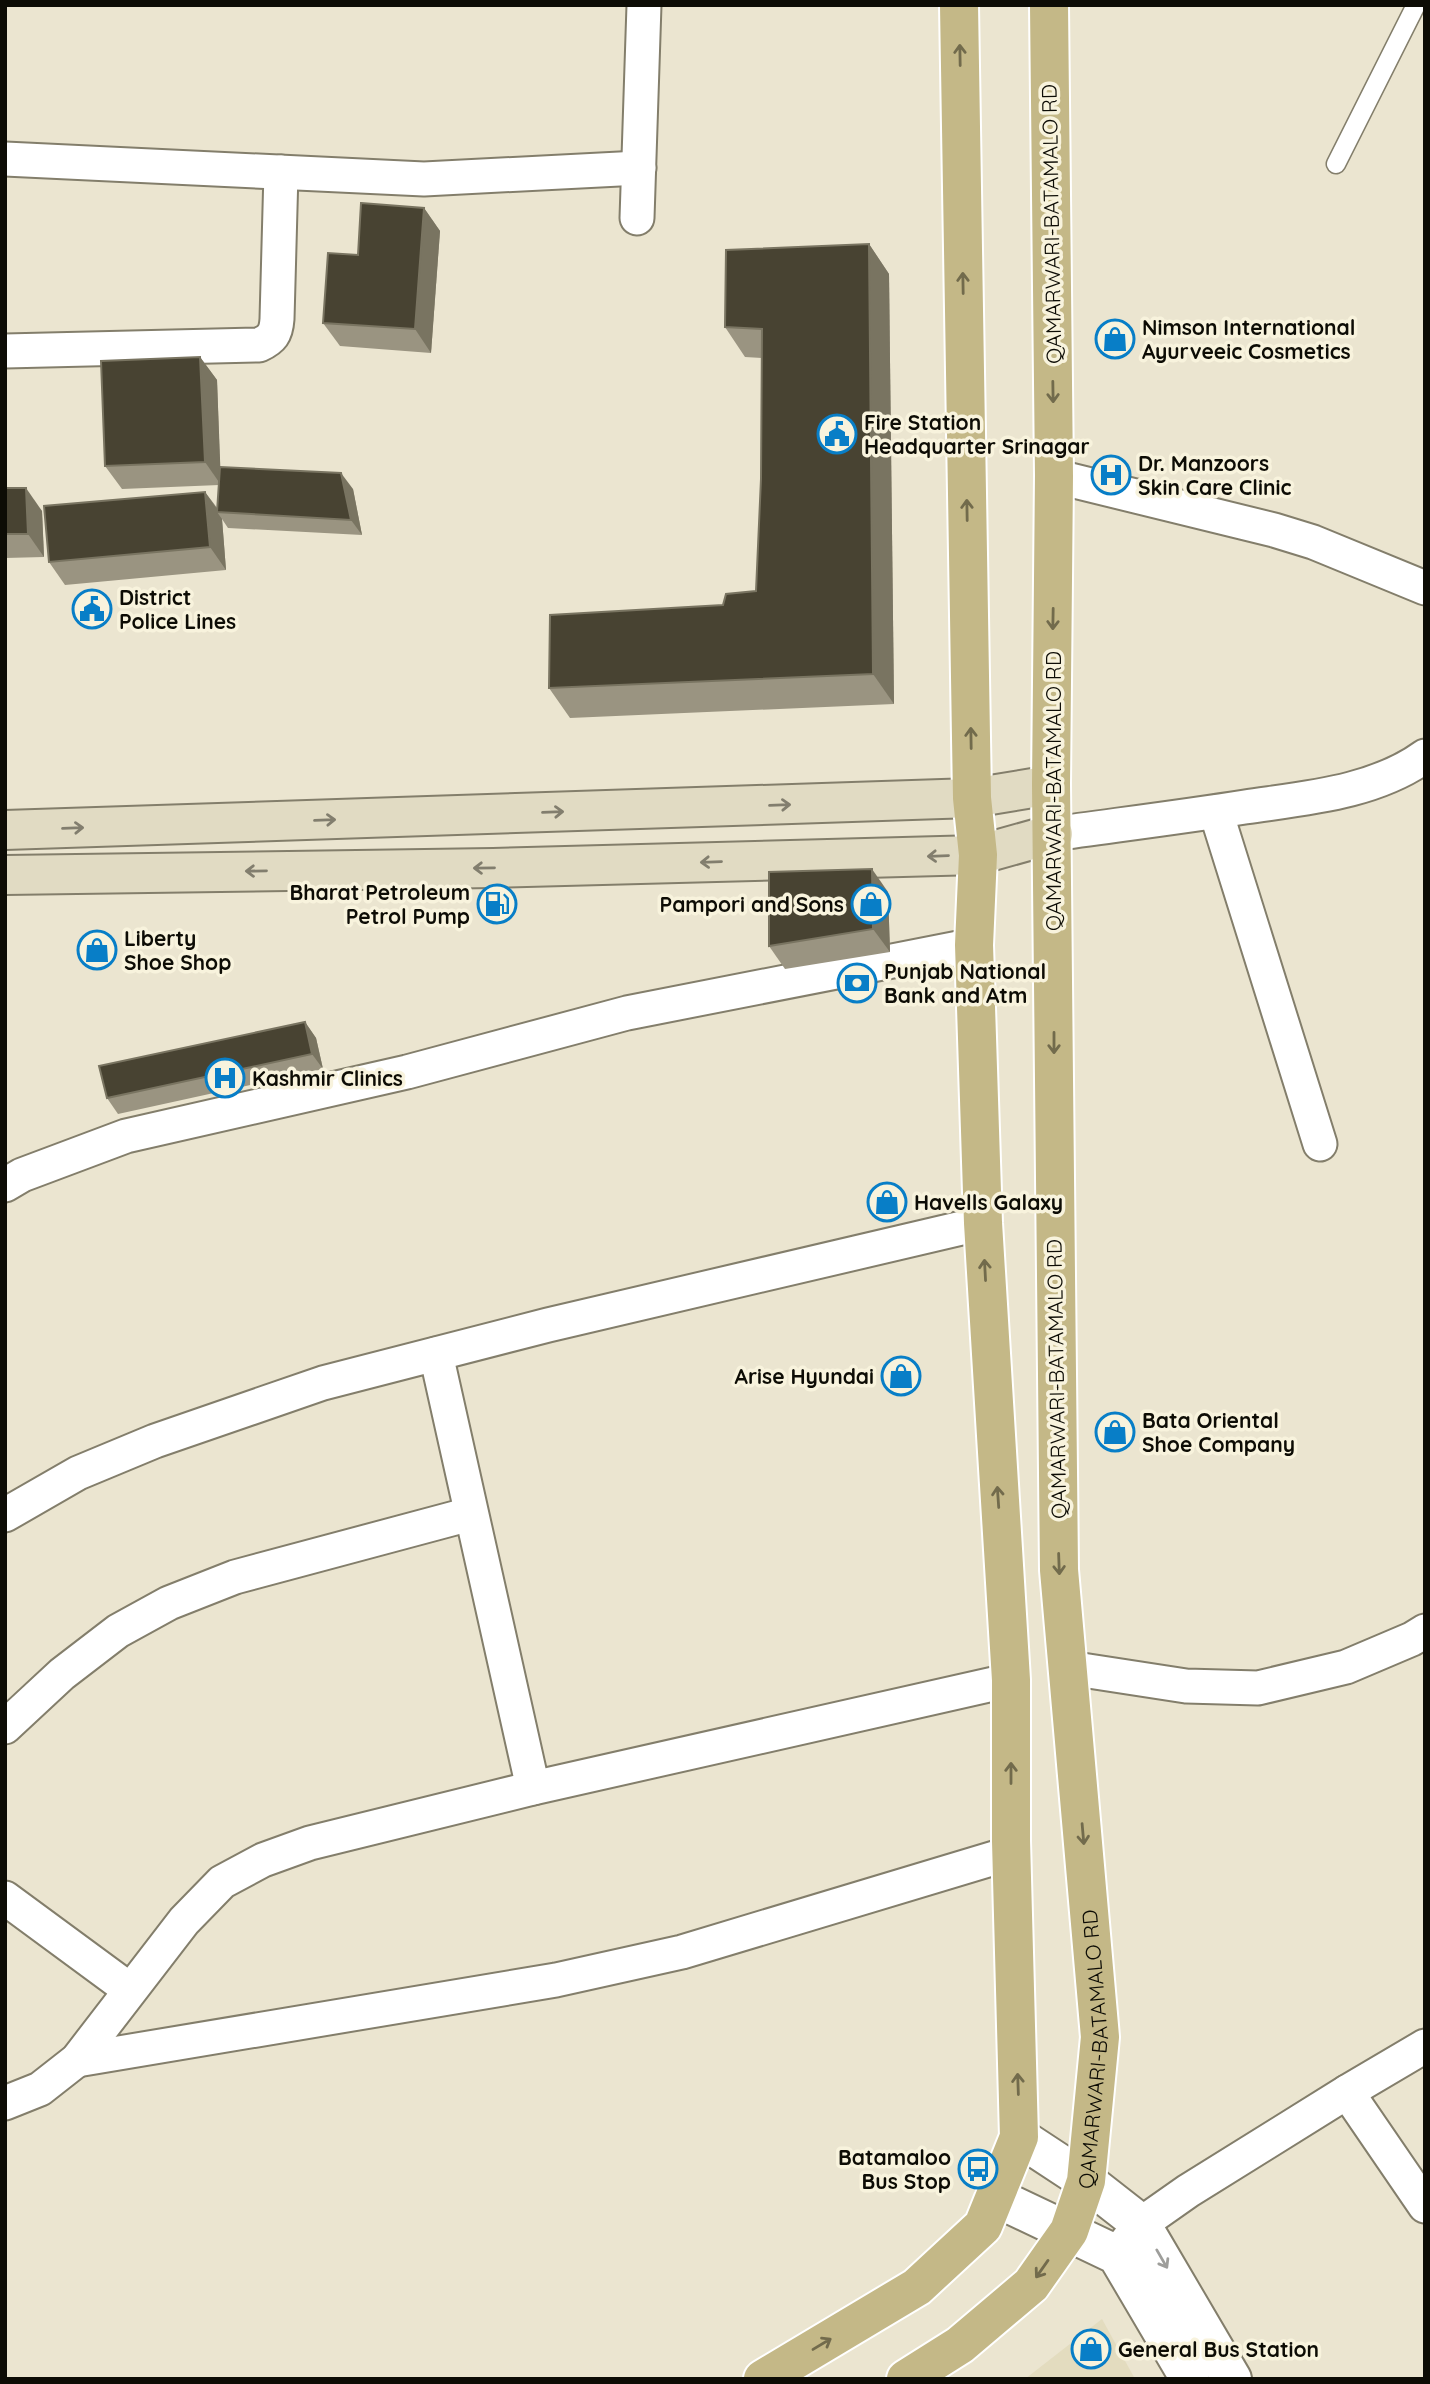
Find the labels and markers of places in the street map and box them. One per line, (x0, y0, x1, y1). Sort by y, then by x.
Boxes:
place label: Nimson International Ayurveeic Cosmetics (1142, 314, 1355, 364)
shop icon: Nimson International Ayurveeic Cosmetics (1094, 318, 1136, 360)
place label: Fire Station Headquarter Srinagar (864, 409, 1090, 459)
public building icon: Fire Station Headquarter Srinagar (816, 413, 858, 455)
place label: Dr. Manzoors Skin Care Clinic (1138, 450, 1291, 500)
hospital icon: Dr. Manzoors Skin Care Clinic (1090, 454, 1132, 496)
place label: District Police Lines (119, 584, 236, 634)
public building icon: District Police Lines (71, 588, 113, 630)
place label: Bharat Petroleum Petrol Pump (290, 879, 470, 929)
fuel station icon: Bharat Petroleum Petrol Pump (476, 883, 518, 925)
shop icon: Pampori and Sons (850, 883, 892, 925)
place label: Pampori and Sons (660, 891, 844, 917)
place label: Liberty Shoe Shop (124, 925, 231, 975)
shop icon: Liberty Shoe Shop (76, 929, 118, 971)
place label: Punjab National Bank and Atm (884, 958, 1046, 1008)
bank icon: Punjab National Bank and Atm (836, 962, 878, 1004)
hospital icon: Kashmir Clinics (204, 1057, 246, 1099)
place label: Kashmir Clinics (252, 1065, 403, 1091)
shop icon: Havells Galaxy (866, 1181, 908, 1223)
place label: Havells Galaxy (914, 1189, 1063, 1215)
shop icon: Arise Hyundai (880, 1355, 922, 1397)
place label: Arise Hyundai (735, 1363, 874, 1389)
place label: Bata Oriental Shoe Company (1142, 1407, 1295, 1457)
shop icon: Bata Oriental Shoe Company (1094, 1411, 1136, 1453)
place label: Batamaloo Bus Stop (838, 2144, 951, 2194)
bus stop icon: Batamaloo Bus Stop (957, 2148, 999, 2190)
shop icon: General Bus Station (1070, 2328, 1112, 2370)
place label: General Bus Station (1118, 2336, 1319, 2362)

